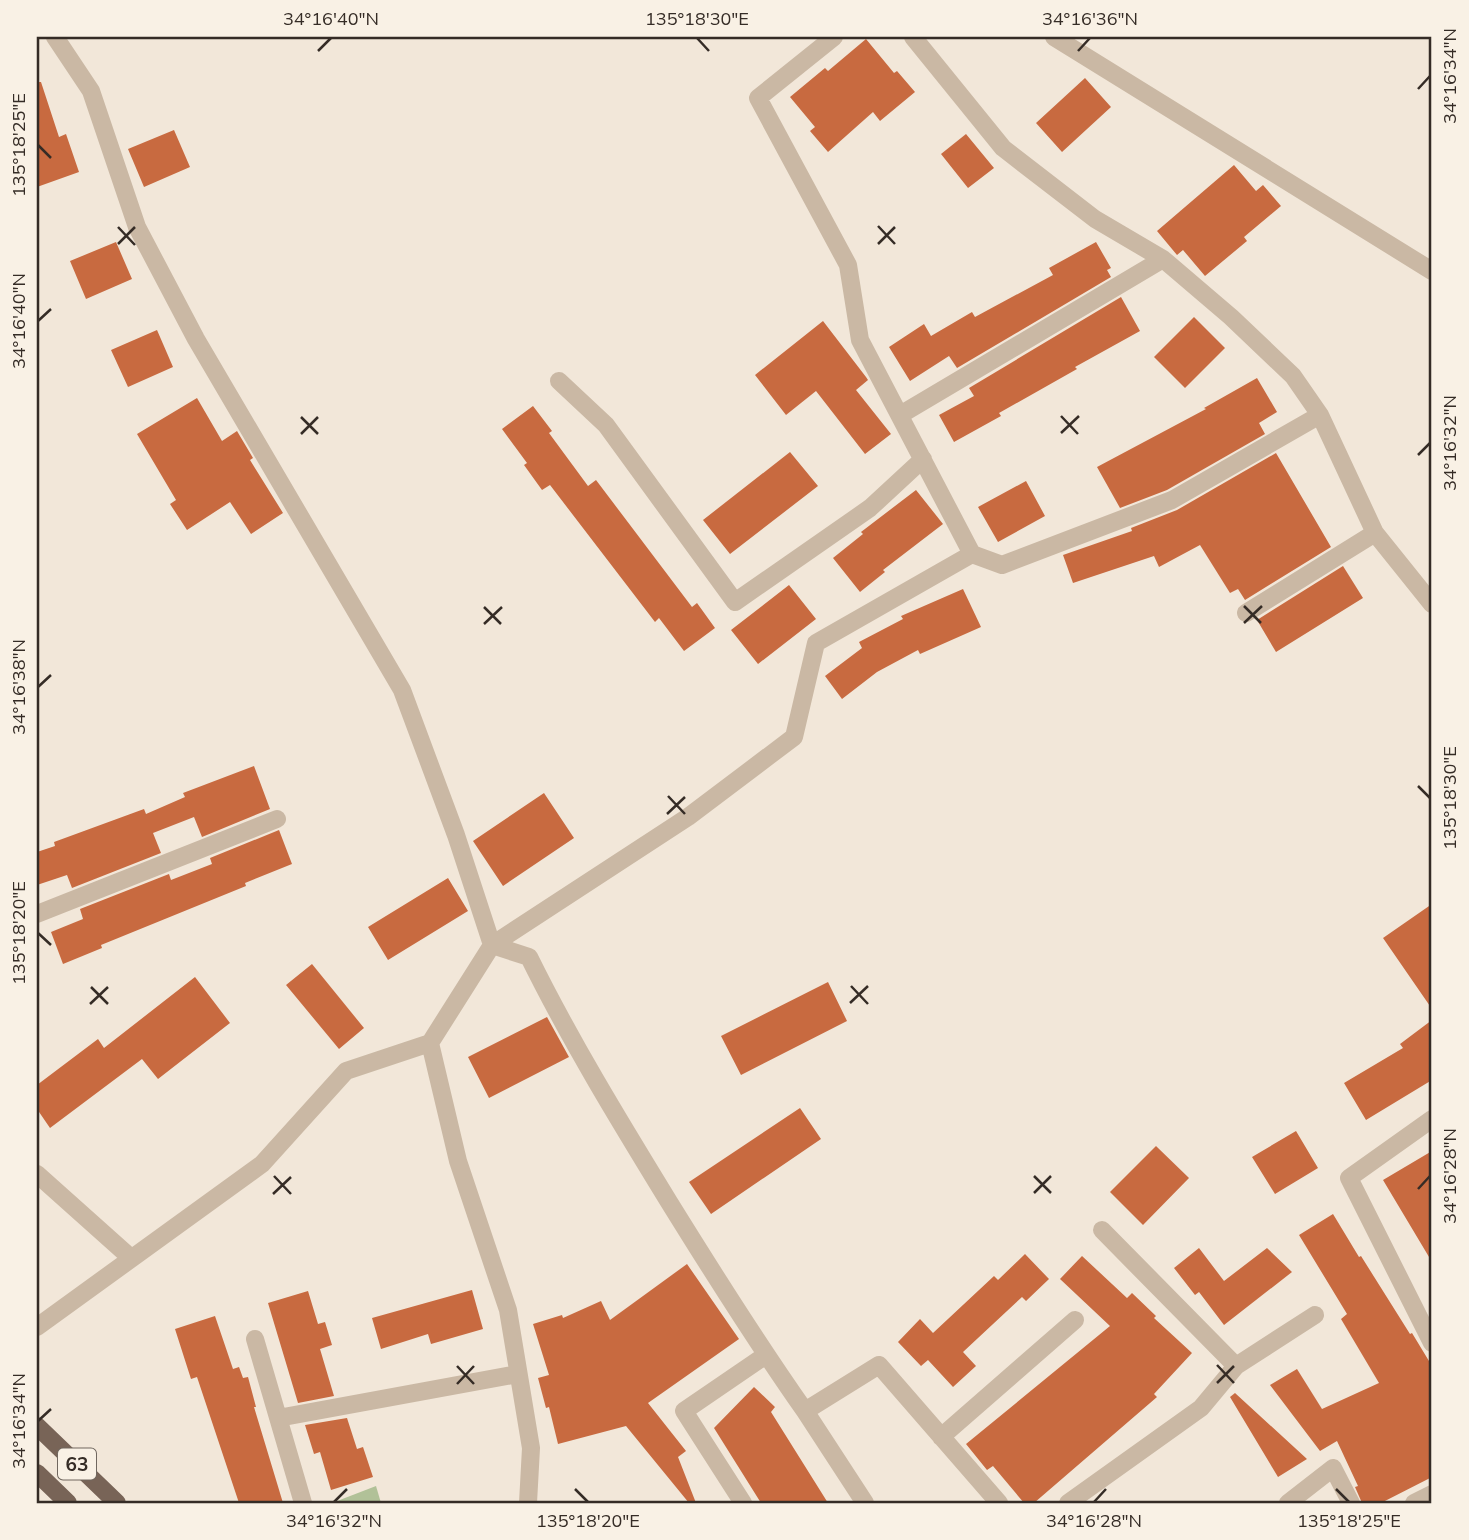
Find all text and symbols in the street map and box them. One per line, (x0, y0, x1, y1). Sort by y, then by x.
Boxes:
text: 34°16'40"N (283, 7, 379, 30)
text: 135°18'30"E (645, 7, 749, 30)
text: 34°16'36"N (1042, 7, 1138, 30)
text: 34°16'34"N (1438, 28, 1461, 124)
text: 135°18'25"E (7, 93, 30, 197)
text: 34°16'40"N (7, 273, 30, 369)
text: 34°16'32"N (1438, 395, 1461, 491)
text: 34°16'38"N (7, 639, 30, 735)
text: 135°18'30"E (1438, 746, 1461, 850)
text: 135°18'20"E (7, 881, 30, 985)
text: 34°16'28"N (1438, 1128, 1461, 1224)
text: 34°16'34"N (7, 1373, 30, 1469)
road number: 63 (58, 1448, 96, 1480)
text: 34°16'32"N (286, 1509, 382, 1532)
text: 135°18'20"E (536, 1509, 640, 1532)
text: 34°16'28"N (1046, 1509, 1142, 1532)
text: 135°18'25"E (1297, 1509, 1401, 1532)

